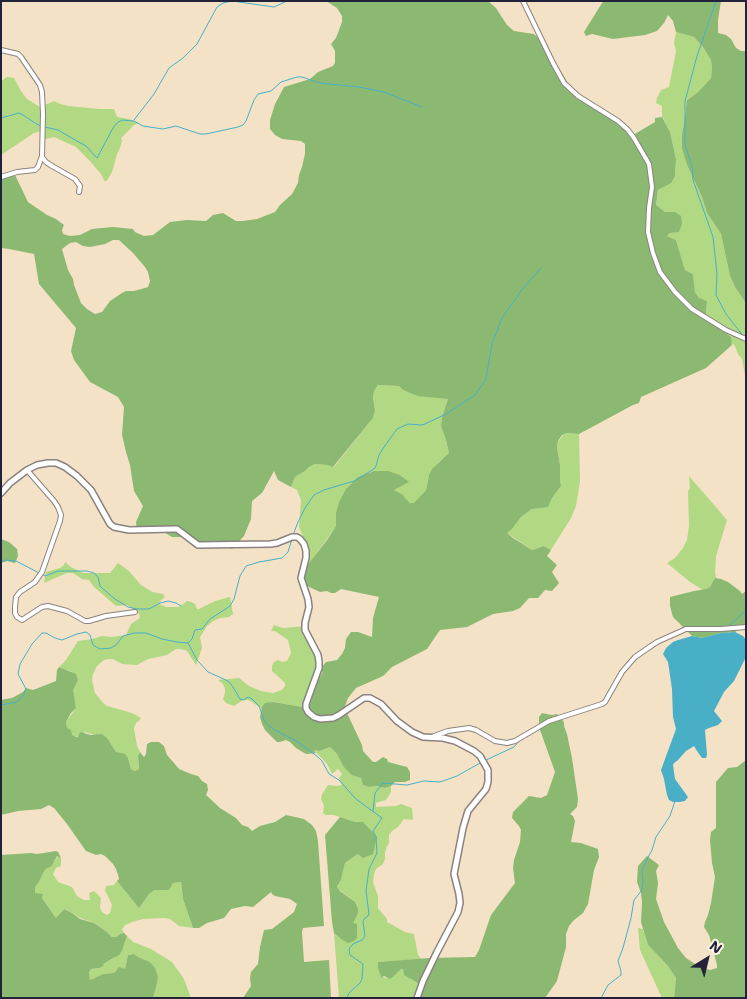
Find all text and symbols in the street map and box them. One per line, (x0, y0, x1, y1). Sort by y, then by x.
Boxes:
north arrow (682, 934, 732, 984)
text: N (706, 936, 726, 957)

